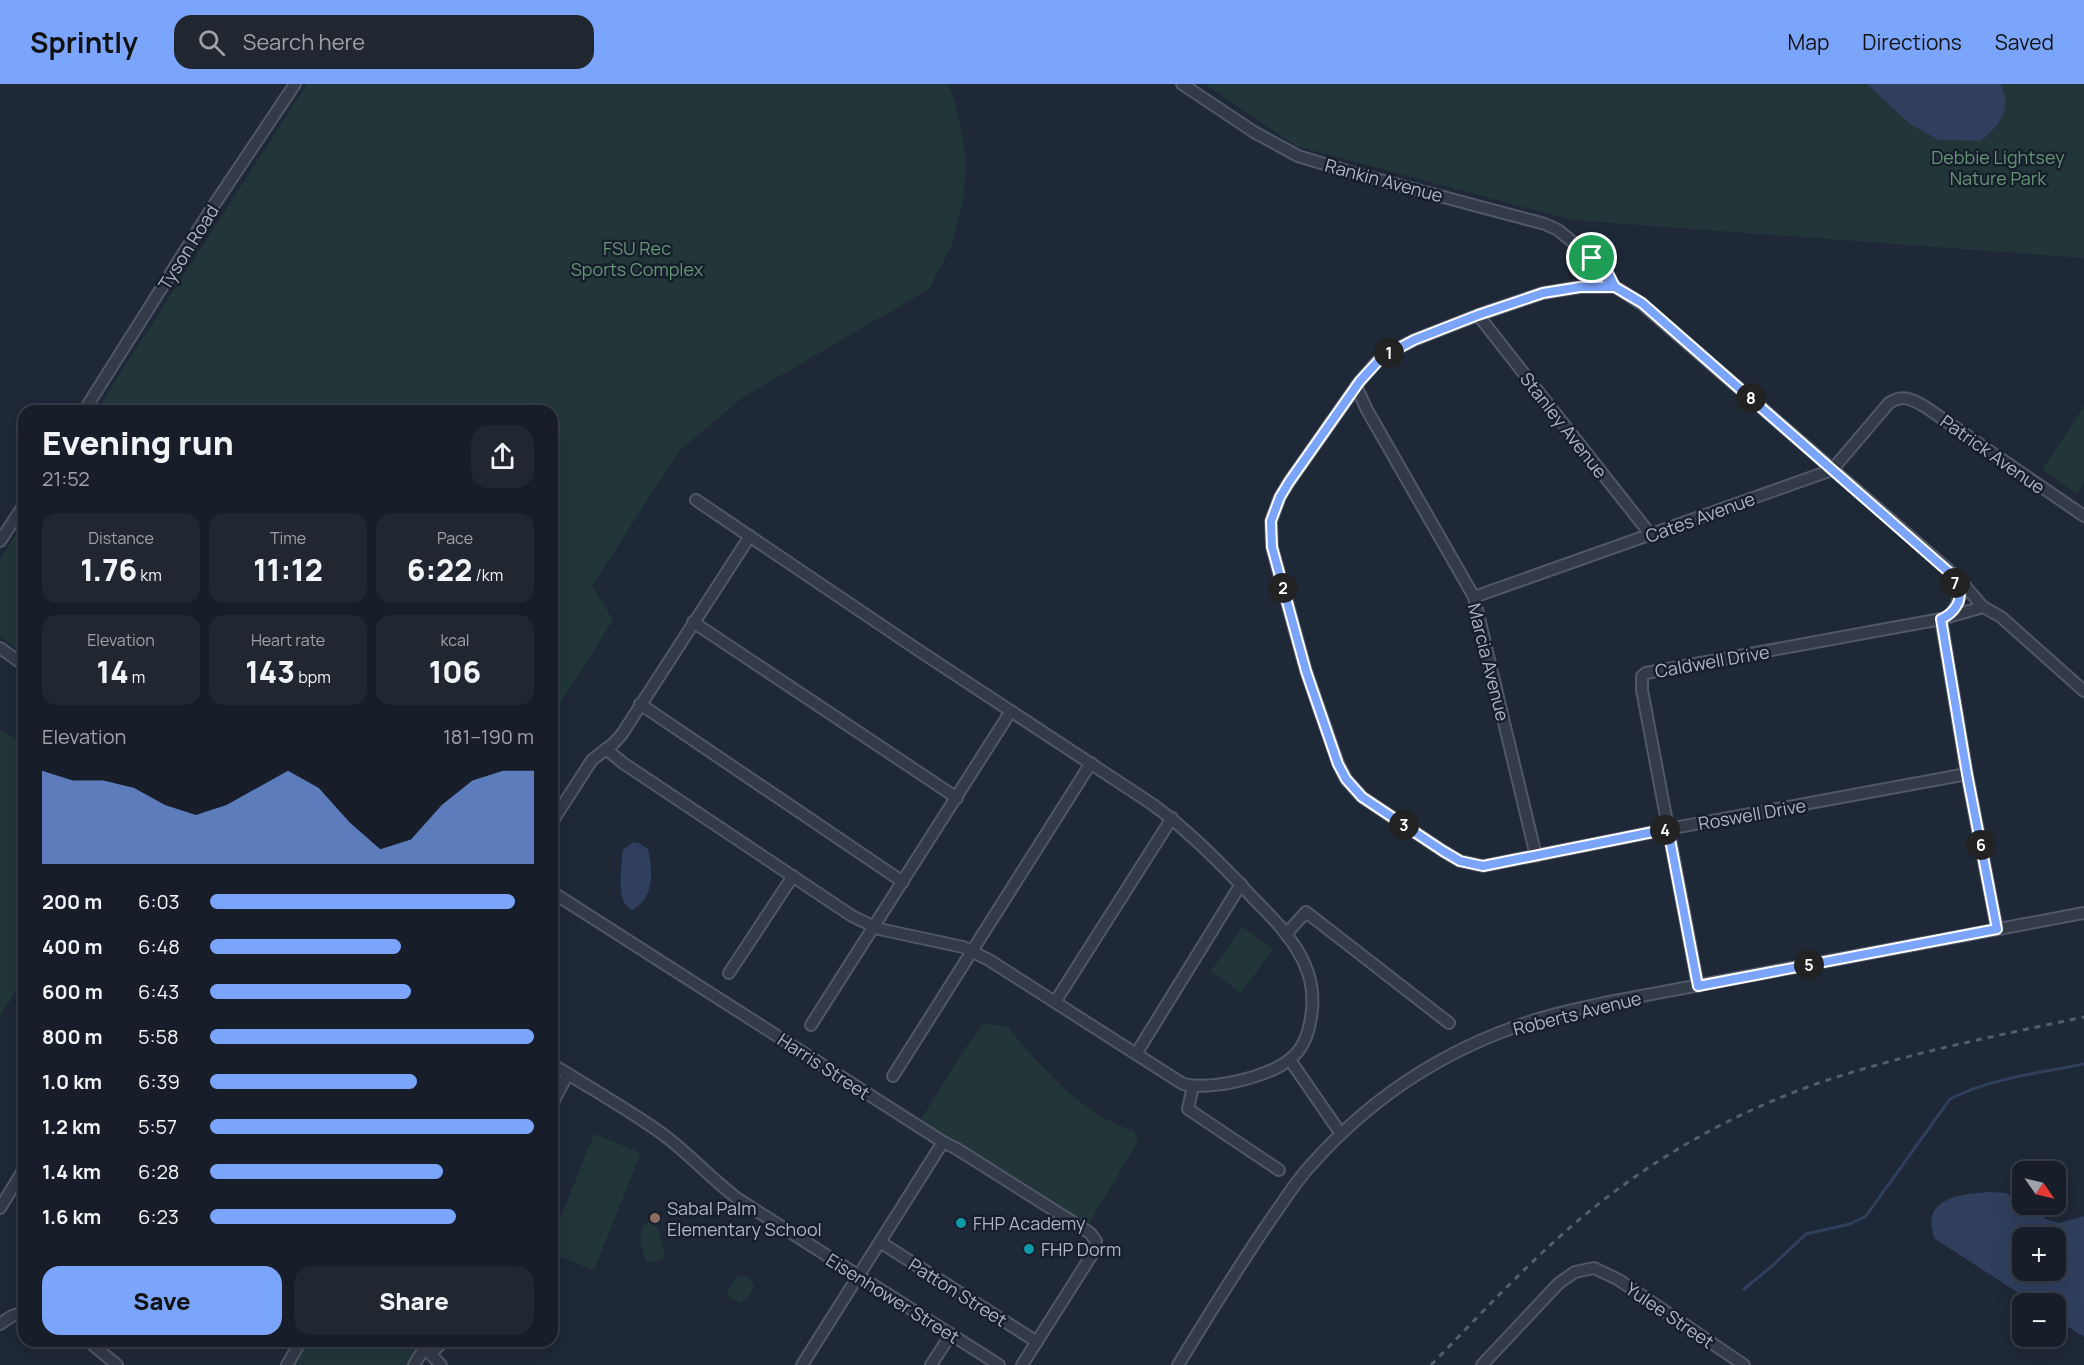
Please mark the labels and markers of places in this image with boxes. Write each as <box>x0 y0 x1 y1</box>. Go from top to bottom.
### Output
pin <box>1566 232 1617 283</box>
pin: 1 <box>1374 338 1404 368</box>
pin: 8 <box>1736 383 1766 413</box>
pin: 7 <box>1940 568 1970 598</box>
pin: 2 <box>1268 573 1298 603</box>
pin: 3 <box>1389 810 1419 840</box>
pin: 4 <box>1650 815 1680 845</box>
pin: 6 <box>1966 830 1996 860</box>
pin: 5 <box>1794 950 1824 980</box>
place label: Sabal Palm Elementary School <box>667 1196 822 1241</box>
marker: Sabal Palm Elementary School <box>648 1211 662 1225</box>
place label: FHP Academy <box>973 1211 1086 1235</box>
marker: FHP Academy <box>954 1216 968 1230</box>
place label: FHP Dorm <box>1041 1237 1121 1261</box>
marker: FHP Dorm <box>1022 1242 1036 1256</box>

